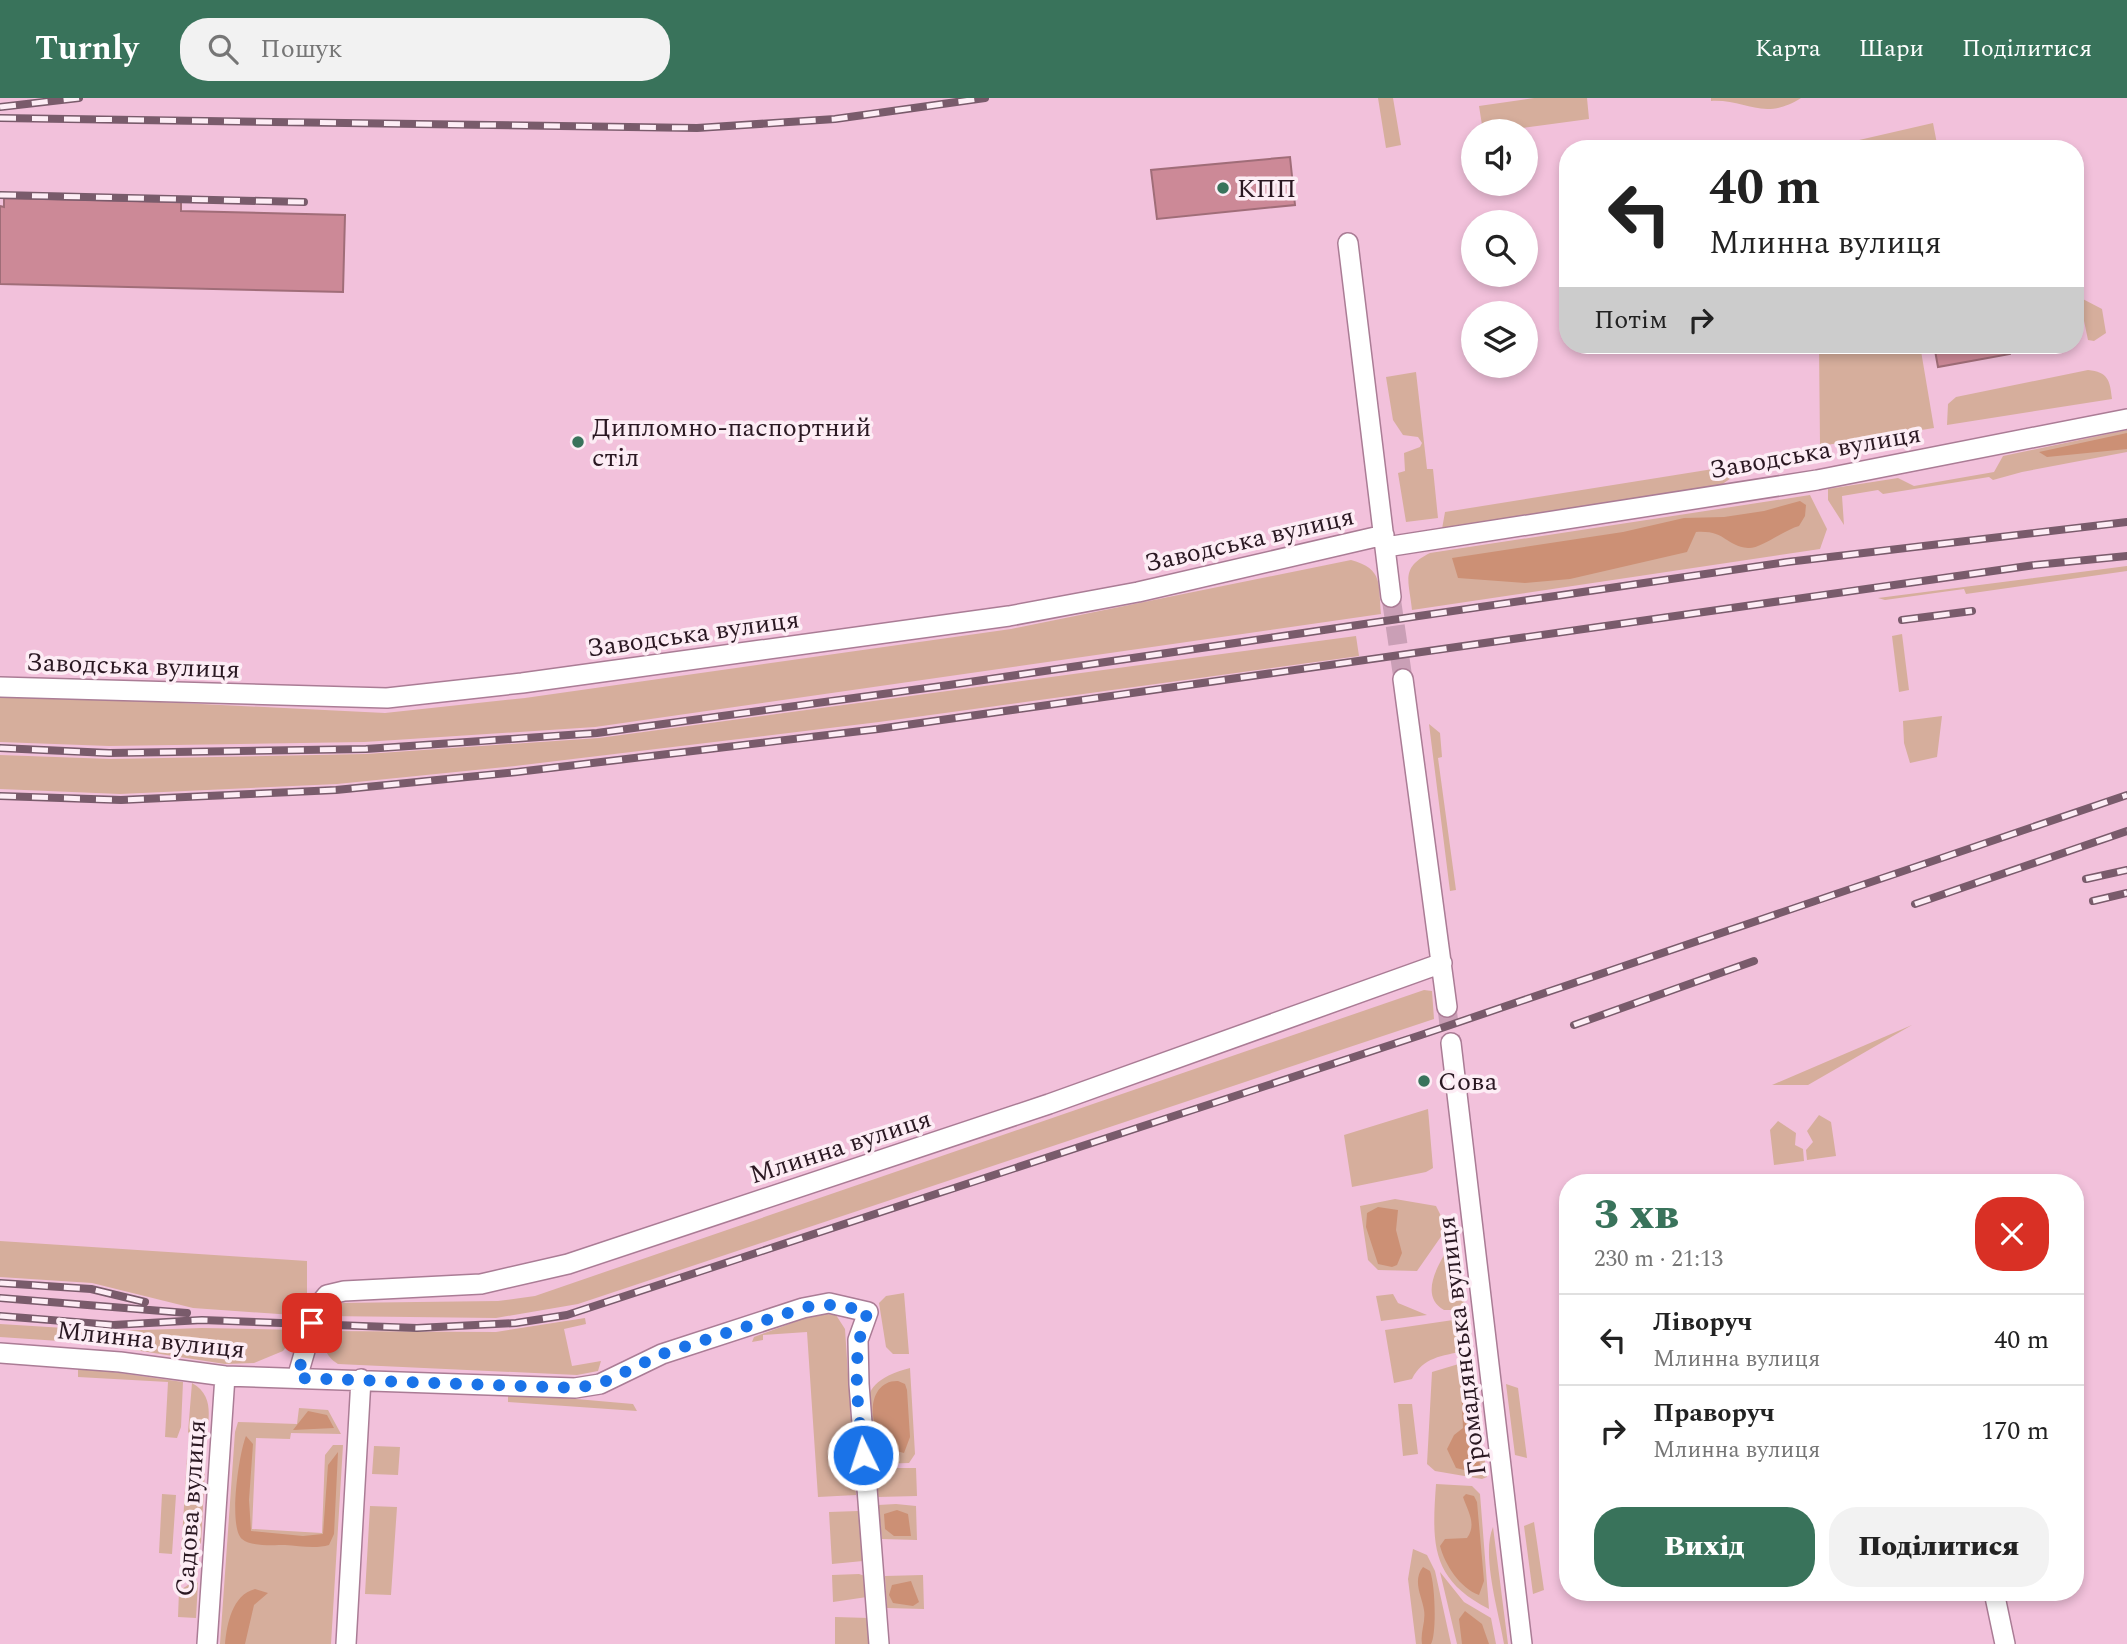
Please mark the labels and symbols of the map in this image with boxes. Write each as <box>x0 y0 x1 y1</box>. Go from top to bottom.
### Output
place label: КПП <box>1237 169 1296 209</box>
marker: КПП <box>1215 180 1231 196</box>
place label: Дипломно-паспортний стіл <box>592 408 871 478</box>
street label: Заводська вулиця <box>1706 414 1924 490</box>
marker: Дипломно-паспортний стіл <box>570 434 586 450</box>
street label: Заводська вулиця <box>1141 496 1358 584</box>
street label: Заводська вулиця <box>584 599 802 669</box>
street label: Заводська вулиця <box>25 642 241 690</box>
place label: Сова <box>1438 1062 1498 1102</box>
marker: Сова <box>1416 1073 1432 1089</box>
street label: Млинна вулиця <box>744 1099 936 1195</box>
street label: Громадянська вулиця <box>1426 1214 1498 1478</box>
pin <box>282 1293 342 1353</box>
street label: Млинна вулиця <box>55 1310 247 1370</box>
street label: Садова вулиця <box>165 1418 217 1598</box>
position arrow <box>826 1418 900 1492</box>

